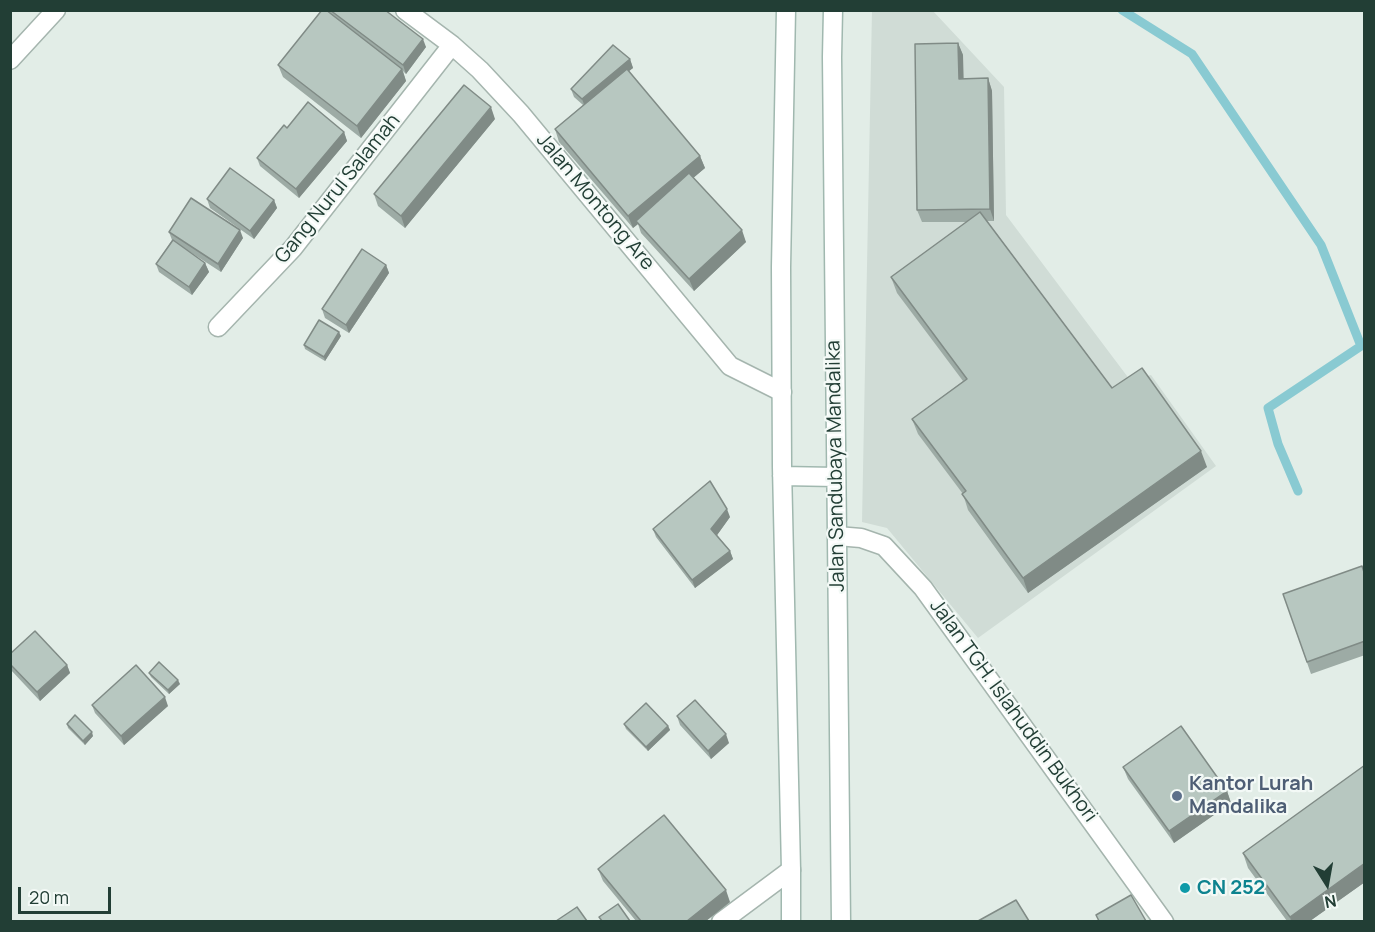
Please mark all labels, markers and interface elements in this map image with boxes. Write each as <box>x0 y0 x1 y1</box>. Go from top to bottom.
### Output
street label: Gang Nurul Salamah <box>270 109 406 269</box>
street label: Jalan Montong Are <box>531 129 659 275</box>
street label: Jalan Sandubaya Mandalika <box>822 340 850 592</box>
street label: Jalan TGH. Islahuddin Bukhori <box>924 595 1102 827</box>
place label: Kantor Lurah Mandalika <box>1189 772 1313 819</box>
marker: Kantor Lurah Mandalika <box>1170 789 1184 803</box>
north arrow <box>1297 854 1357 914</box>
scale bar <box>21 875 114 913</box>
place label: CN 252 <box>1197 876 1265 900</box>
marker: CN 252 <box>1178 881 1192 895</box>
text: 20 m <box>29 885 69 909</box>
text: N <box>1323 890 1338 914</box>

